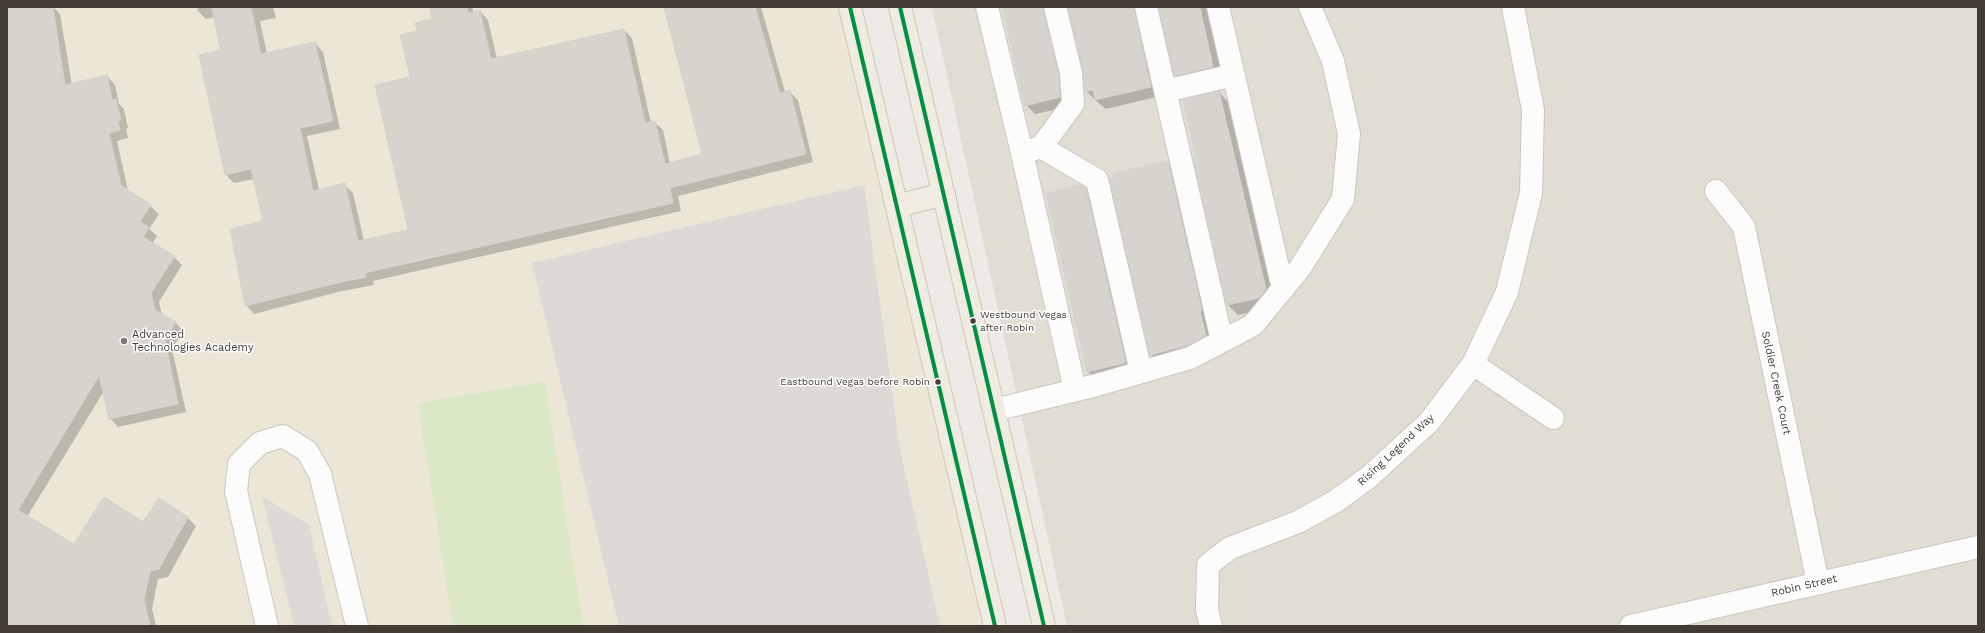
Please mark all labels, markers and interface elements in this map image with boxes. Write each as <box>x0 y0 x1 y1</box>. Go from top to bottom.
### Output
place label: Westbound Vegas after Robin <box>980 309 1067 332</box>
marker: Westbound Vegas after Robin <box>968 316 978 326</box>
place label: Advanced Technologies Academy <box>132 328 254 354</box>
street label: Soldier Creek Court <box>1759 330 1793 436</box>
marker: Advanced Technologies Academy <box>119 336 129 346</box>
place label: Eastbound Vegas before Robin <box>780 376 930 388</box>
marker: Eastbound Vegas before Robin <box>933 377 943 387</box>
street label: Rising Legend Way <box>1355 411 1437 489</box>
street label: Robin Street <box>1770 572 1838 600</box>

